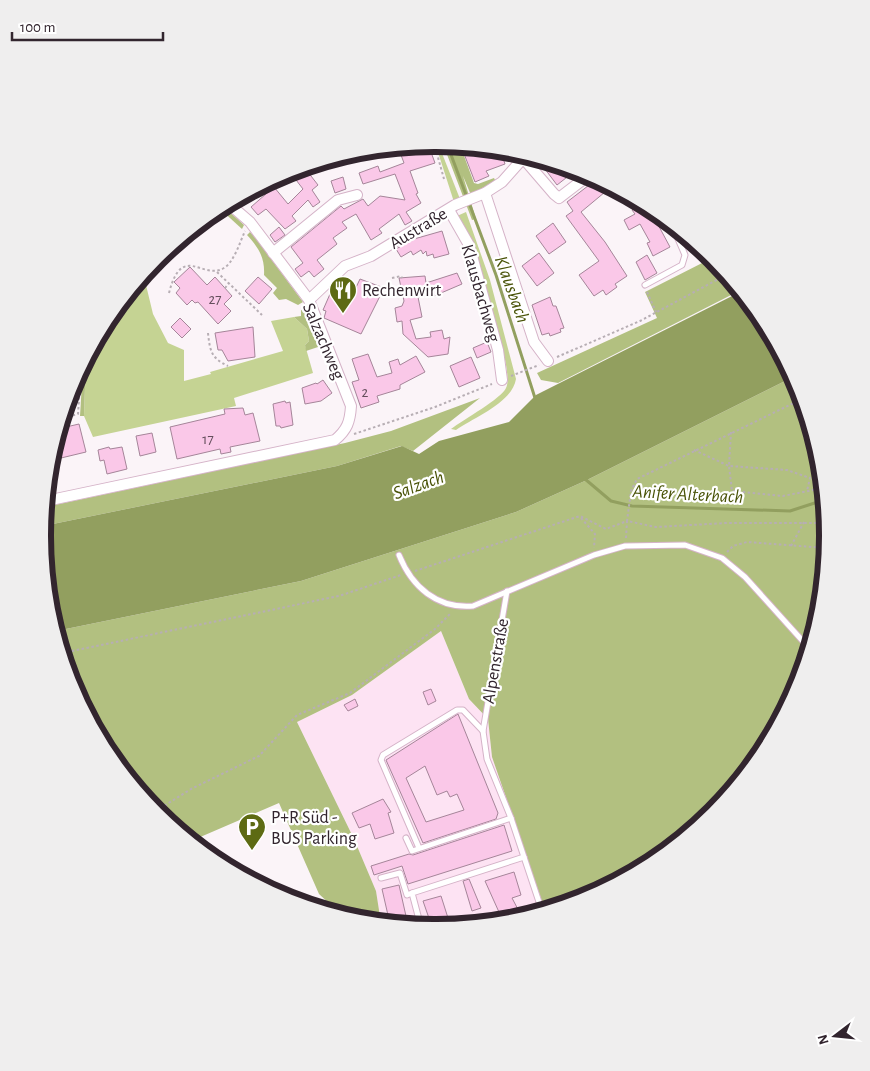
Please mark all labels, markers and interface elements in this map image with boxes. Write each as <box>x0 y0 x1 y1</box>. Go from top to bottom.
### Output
scale bar <box>12 10 164 42</box>
text: 100 m <box>20 20 55 35</box>
street label: Austraße <box>387 205 451 253</box>
street label: Klausbachweg <box>458 242 503 344</box>
water label: Klausbach <box>491 253 532 326</box>
restaurant icon: Rechenwirt <box>328 275 358 314</box>
place label: Rechenwirt <box>362 282 441 300</box>
house number: 27 <box>208 292 222 307</box>
street label: Salzachweg <box>299 300 347 383</box>
house number: 2 <box>362 385 369 400</box>
house number: 17 <box>202 432 214 447</box>
water label: Salzach <box>391 467 446 503</box>
water label: Anifer Alterbach <box>631 482 744 507</box>
street label: Alpenstraße <box>480 617 512 705</box>
place label: P+R Süd - BUS Parking <box>271 809 357 848</box>
parking icon: P+R Süd - BUS Parking <box>237 812 267 851</box>
north arrow <box>810 1011 860 1061</box>
text: N <box>815 1033 832 1046</box>

